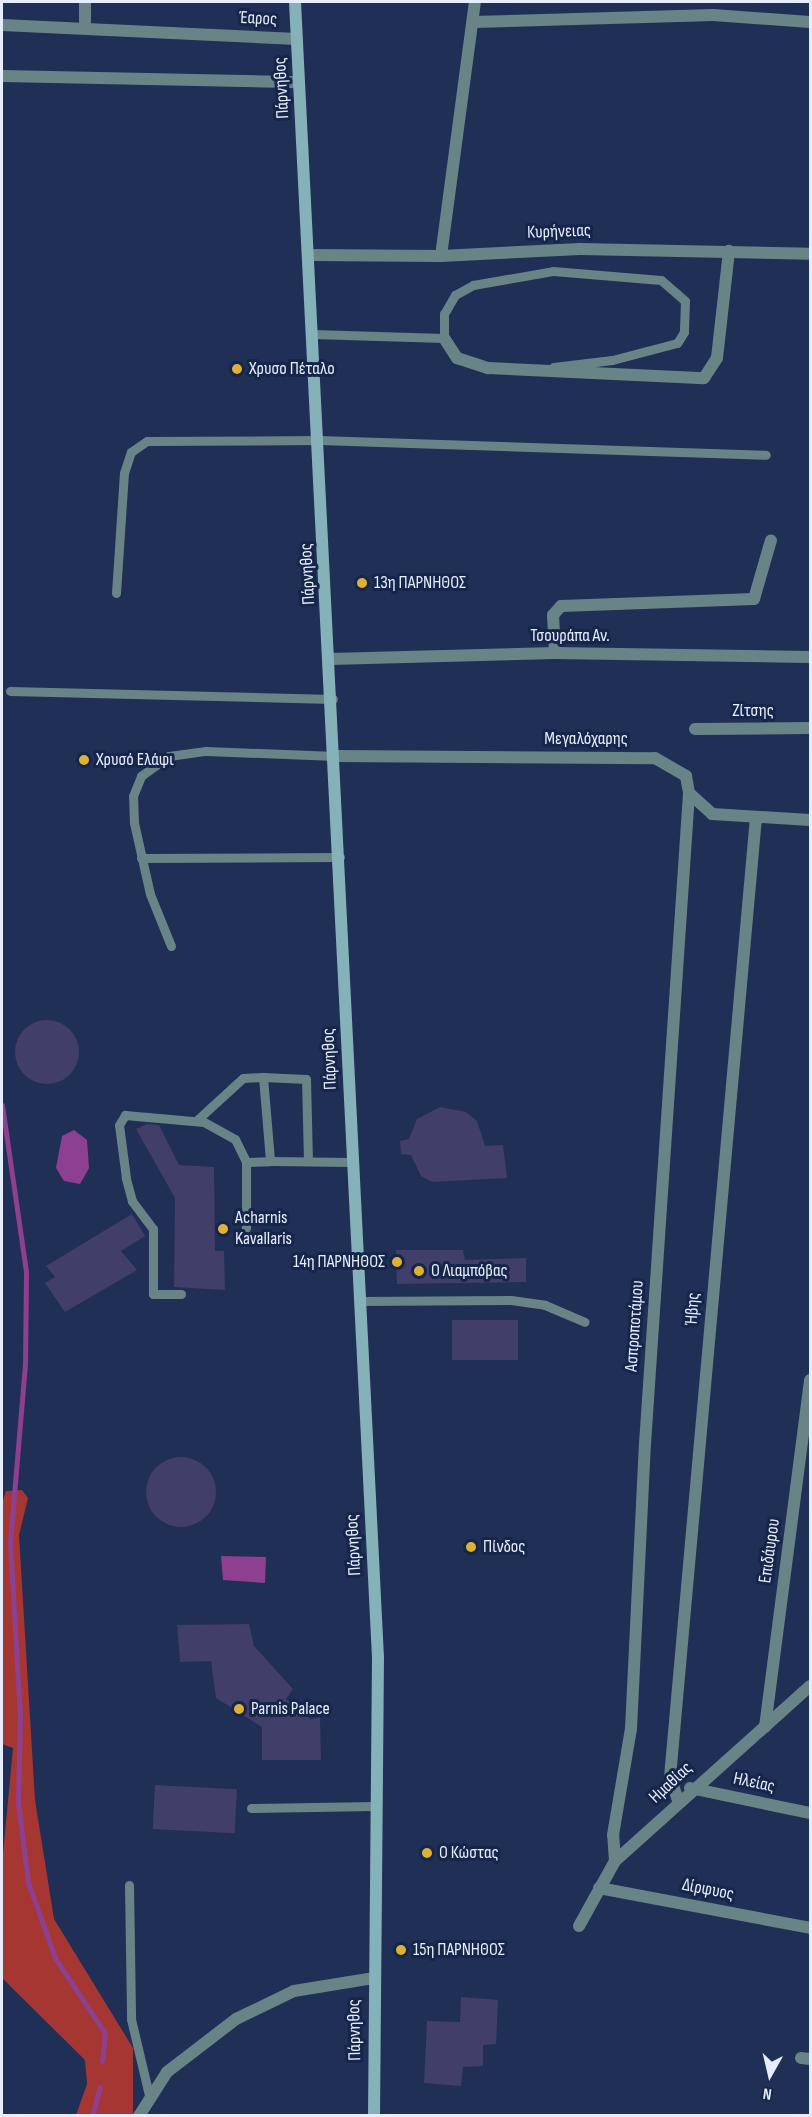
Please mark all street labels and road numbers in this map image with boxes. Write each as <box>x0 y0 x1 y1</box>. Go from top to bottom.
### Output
street label: Έαρος <box>238 7 278 31</box>
street label: Πάρνηθος <box>270 57 294 119</box>
street label: Κυρήνειας <box>527 220 591 244</box>
street label: Πάρνηθος <box>296 543 320 605</box>
street label: Τσουράπα Αν. <box>530 625 610 647</box>
street label: Ζίτσης <box>732 700 774 722</box>
street label: Μεγαλόχαρης <box>544 728 628 750</box>
street label: Πάρνηθος <box>318 1028 342 1090</box>
street label: Ασπροποτάμου <box>621 1280 649 1372</box>
street label: Ήβης <box>681 1292 705 1326</box>
street label: Πάρνηθος <box>342 1514 366 1576</box>
street label: Επιδάυρου <box>755 1517 785 1585</box>
street label: Ημαθίας <box>645 1758 697 1808</box>
street label: Ηλείας <box>731 1768 777 1798</box>
street label: Δίρφυος <box>680 1874 736 1906</box>
street label: Πάρνηθος <box>344 1999 366 2061</box>

